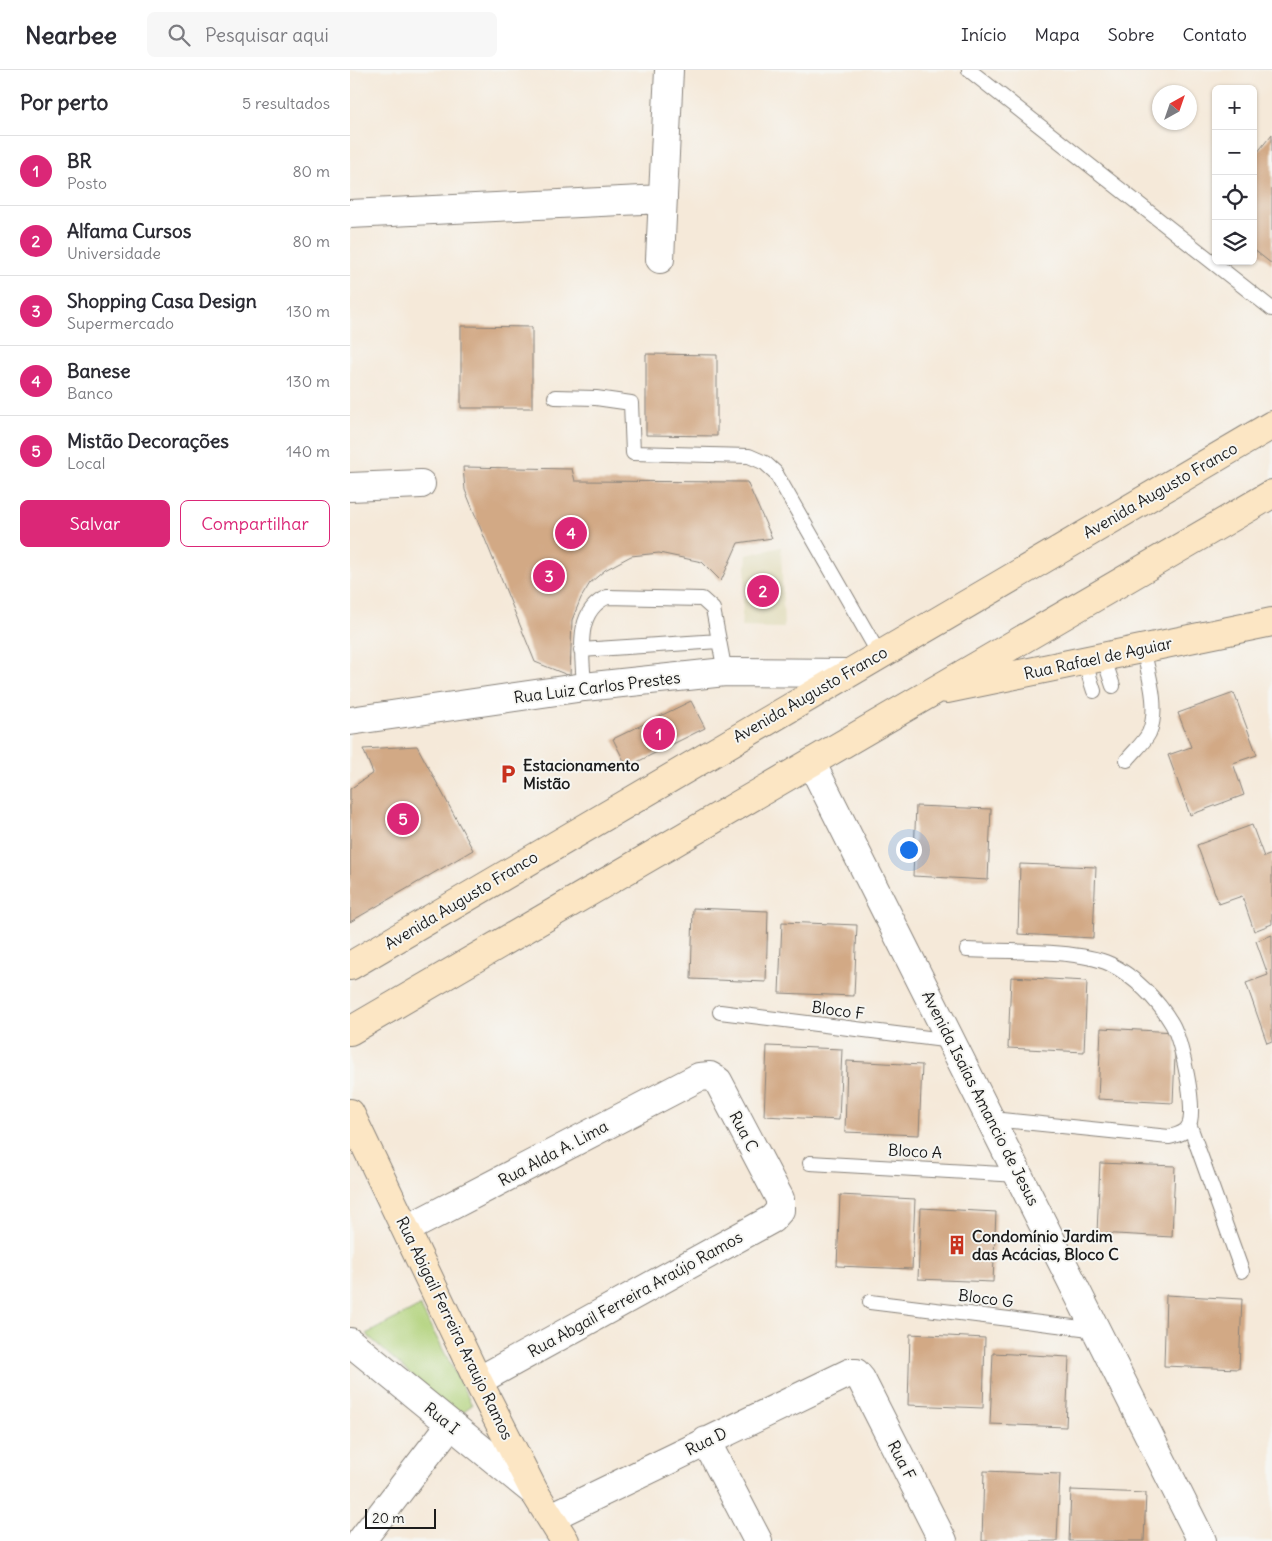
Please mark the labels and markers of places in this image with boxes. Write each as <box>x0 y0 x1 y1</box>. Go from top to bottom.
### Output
pin: 4 <box>555 514 587 552</box>
pin: 3 <box>533 557 565 595</box>
pin: 2 <box>747 572 779 610</box>
pin: 1 <box>643 715 675 753</box>
place label: Estacionamento Mistão <box>523 755 639 793</box>
parking icon: Estacionamento Mistão <box>497 763 519 785</box>
pin: 5 <box>387 800 419 838</box>
place label: Condomínio Jardim das Acácias, Bloco C <box>972 1226 1119 1264</box>
building icon: Condomínio Jardim das Acácias, Bloco C <box>946 1234 968 1256</box>

